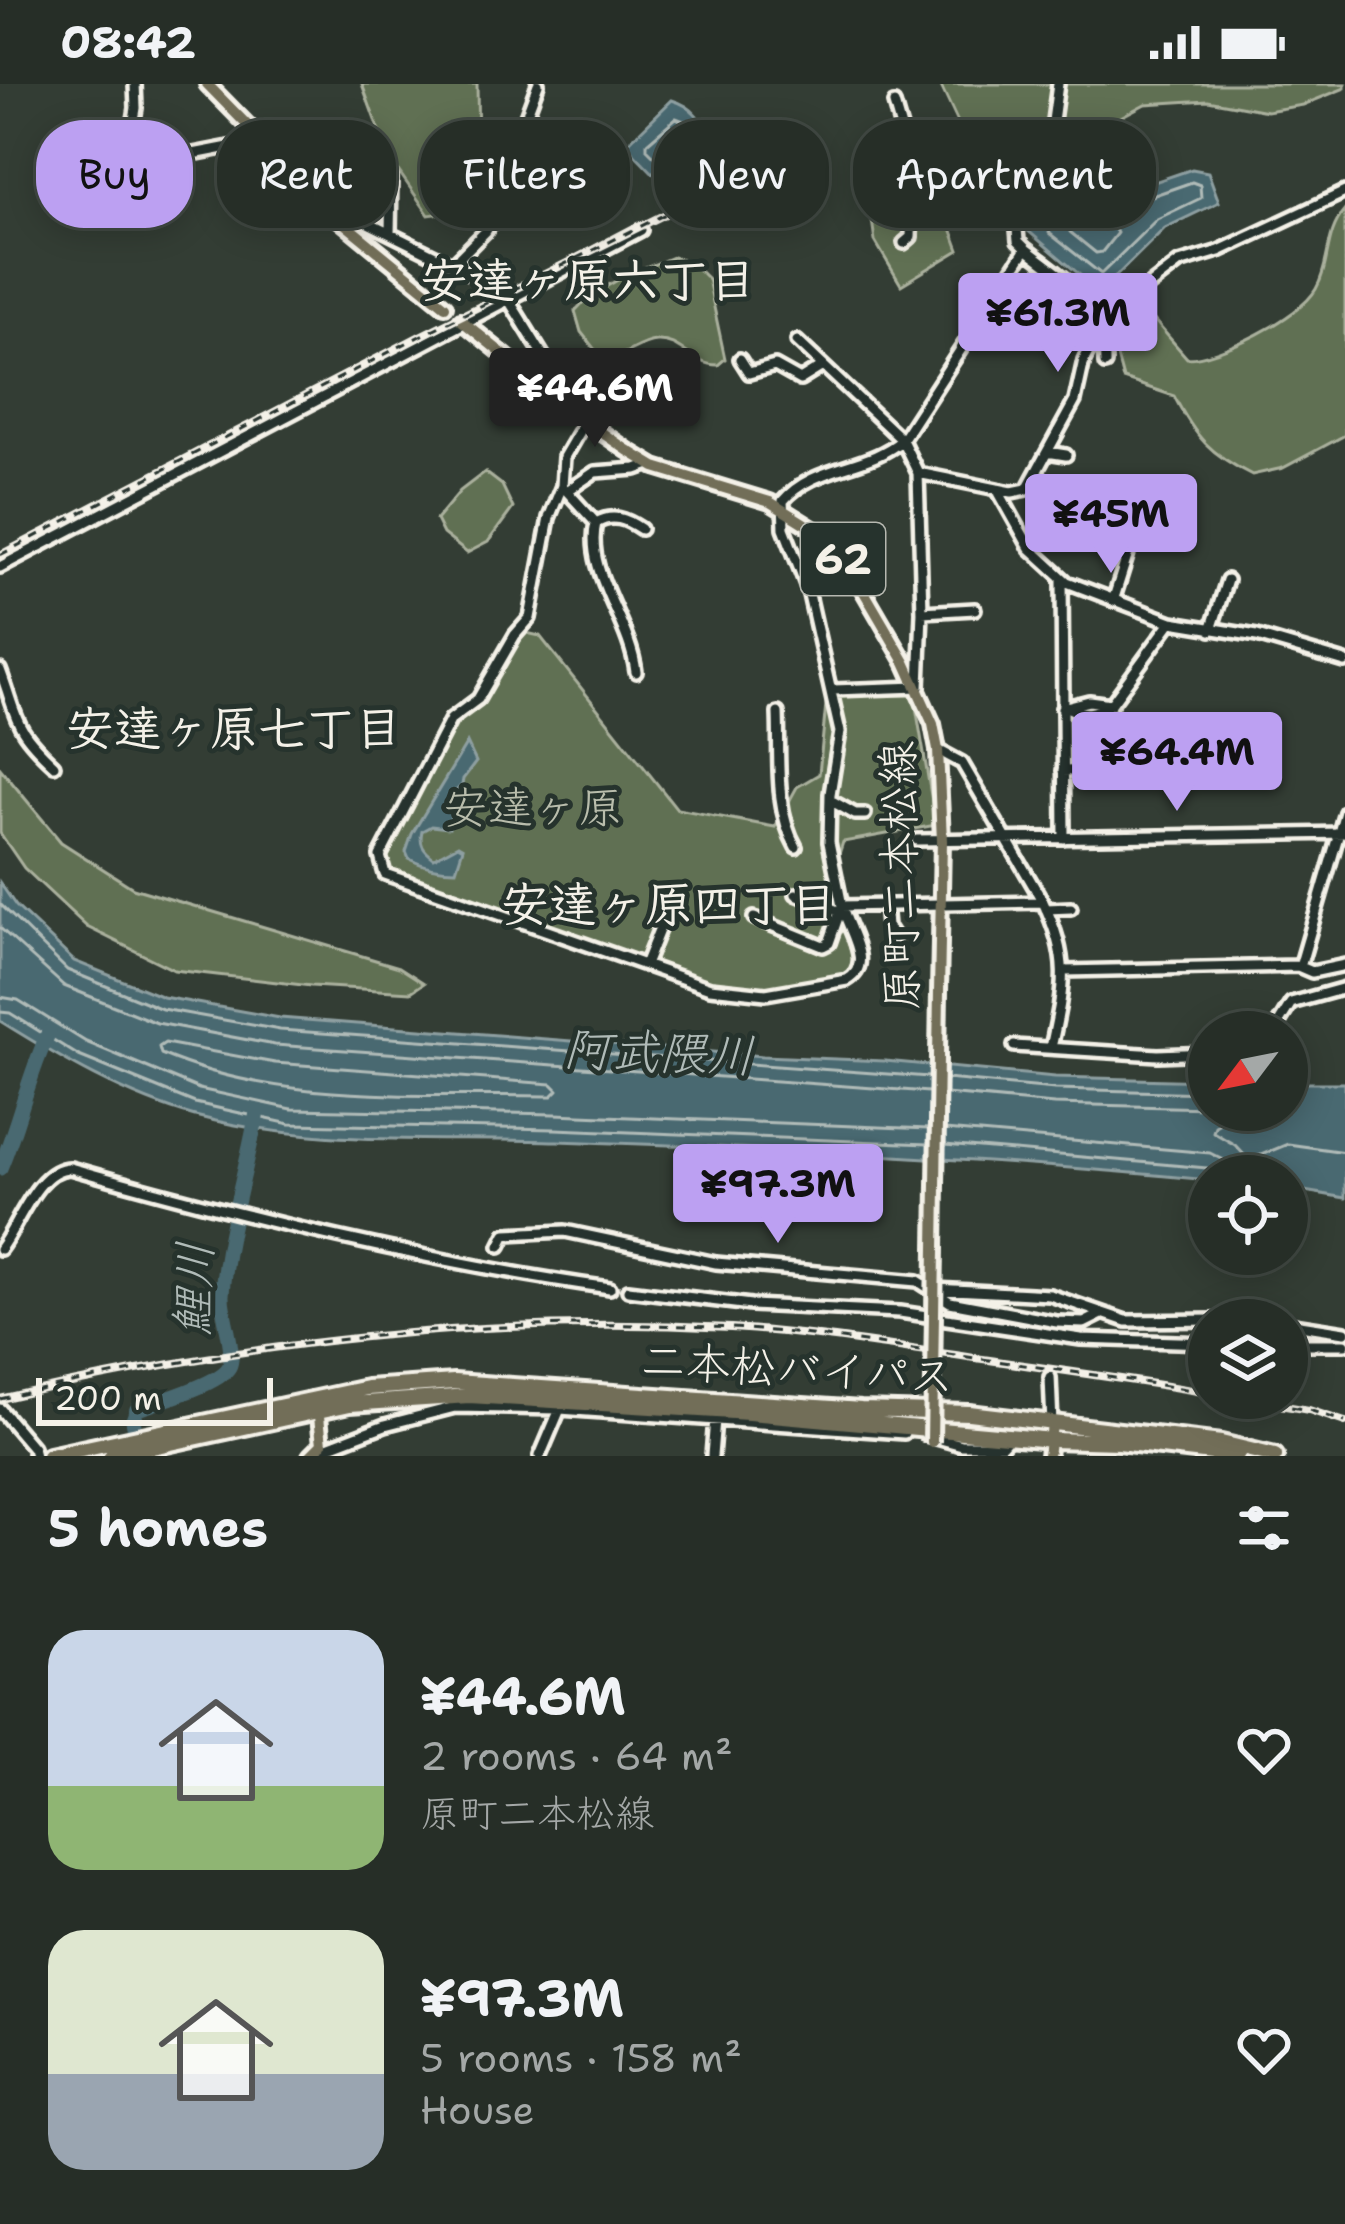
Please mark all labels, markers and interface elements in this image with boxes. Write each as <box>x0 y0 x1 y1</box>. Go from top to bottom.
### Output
text: 08:42 <box>60 12 196 72</box>
chip: Buy <box>36 120 193 228</box>
chip: Rent <box>217 120 396 228</box>
chip: Filters <box>420 120 630 228</box>
chip: New <box>654 120 829 228</box>
chip: Apartment <box>853 120 1156 228</box>
district label: 安達ヶ原六丁目 <box>420 248 756 312</box>
pin: ¥61.3M <box>960 273 1156 375</box>
text: ¥61.3M <box>985 286 1131 338</box>
pin: ¥44.6M <box>497 348 693 450</box>
text: ¥44.6M <box>516 361 674 413</box>
pin: ¥45M <box>1040 474 1182 576</box>
text: ¥45M <box>1052 487 1170 539</box>
road number: 62 <box>801 523 885 595</box>
district label: 安達ヶ原七丁目 <box>66 696 402 760</box>
pin: ¥64.4M <box>1079 712 1275 814</box>
text: ¥64.4M <box>1099 725 1255 777</box>
street label: 原町二本松線 <box>867 740 931 1012</box>
park label: 安達ヶ原 <box>443 777 623 837</box>
district label: 安達ヶ原四丁目 <box>501 872 837 936</box>
north arrow <box>1188 1011 1308 1131</box>
map controls <box>1188 1011 1308 1419</box>
water label: 阿武隈川 <box>562 1017 756 1087</box>
pin: ¥97.3M <box>680 1144 876 1246</box>
button: locate <box>1188 1155 1308 1275</box>
text: ¥97.3M <box>700 1157 856 1209</box>
water label: 鯉川 <box>159 1240 227 1338</box>
button: layers <box>1188 1299 1308 1419</box>
street label: 二本松バイパス <box>640 1330 956 1406</box>
scale bar <box>36 1372 273 1425</box>
text: 200 m <box>54 1376 162 1421</box>
text: 5 homes <box>48 1494 268 1562</box>
icon: filters <box>1231 1495 1297 1561</box>
text: ¥44.6M <box>420 1662 626 1730</box>
icon: home <box>144 1678 288 1822</box>
icon: heart <box>1231 1717 1297 1783</box>
text: 2 rooms · 64 m² <box>420 1730 733 1782</box>
text: 原町二本松線 <box>420 1787 654 1839</box>
text: ¥97.3M <box>420 1964 624 2032</box>
icon: home <box>144 1978 288 2122</box>
icon: heart <box>1231 2017 1297 2083</box>
text: 5 rooms · 158 m² <box>420 2032 742 2084</box>
text: House <box>420 2084 535 2136</box>

